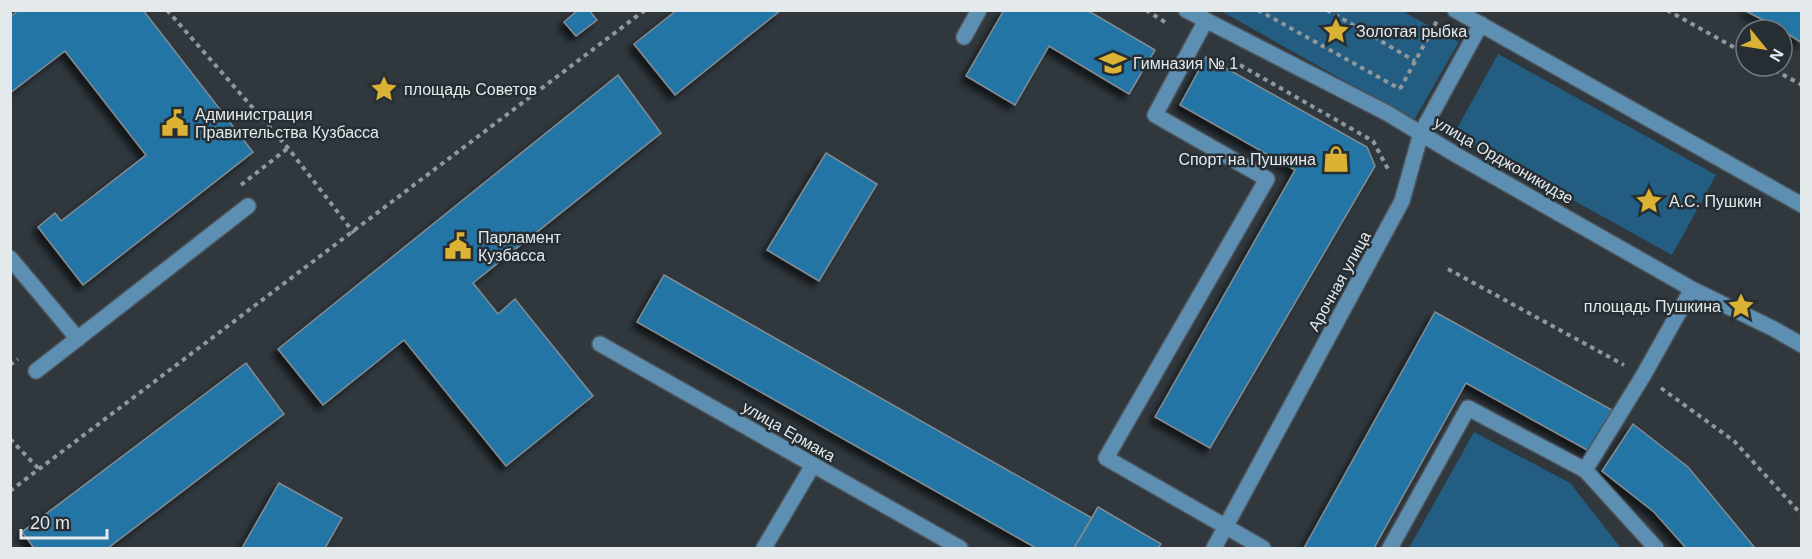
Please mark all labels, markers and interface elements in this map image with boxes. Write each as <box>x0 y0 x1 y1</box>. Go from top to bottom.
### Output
place icon: Золотая рыбка <box>1321 16 1351 46</box>
north arrow <box>1734 18 1794 78</box>
place label: Золотая рыбка <box>1356 23 1467 40</box>
text: N <box>1766 46 1787 65</box>
school or university icon: Гимназия № 1 <box>1098 48 1128 78</box>
place label: Гимназия № 1 <box>1133 55 1238 72</box>
place icon: площадь Советов <box>369 74 399 104</box>
place label: площадь Советов <box>404 81 537 98</box>
place label: Администрация Правительства Кузбасса <box>195 106 379 141</box>
public building icon: Администрация Правительства Кузбасса <box>160 108 190 138</box>
street label: улица Орджоникидзе <box>1431 114 1576 207</box>
shop icon: Спорт на Пушкина <box>1321 144 1351 174</box>
place label: Спорт на Пушкина <box>1178 151 1316 168</box>
place icon: А.С. Пушкин <box>1634 186 1664 216</box>
place label: А.С. Пушкин <box>1669 193 1762 210</box>
street label: Арочная улица <box>1305 228 1374 334</box>
place label: Парламент Кузбасса <box>478 229 562 264</box>
public building icon: Парламент Кузбасса <box>443 231 473 261</box>
place icon: площадь Пушкина <box>1726 291 1756 321</box>
place label: площадь Пушкина <box>1584 298 1721 315</box>
street label: улица Ермака <box>739 398 838 465</box>
scale bar <box>21 502 106 540</box>
text: 20 m <box>30 513 70 533</box>

